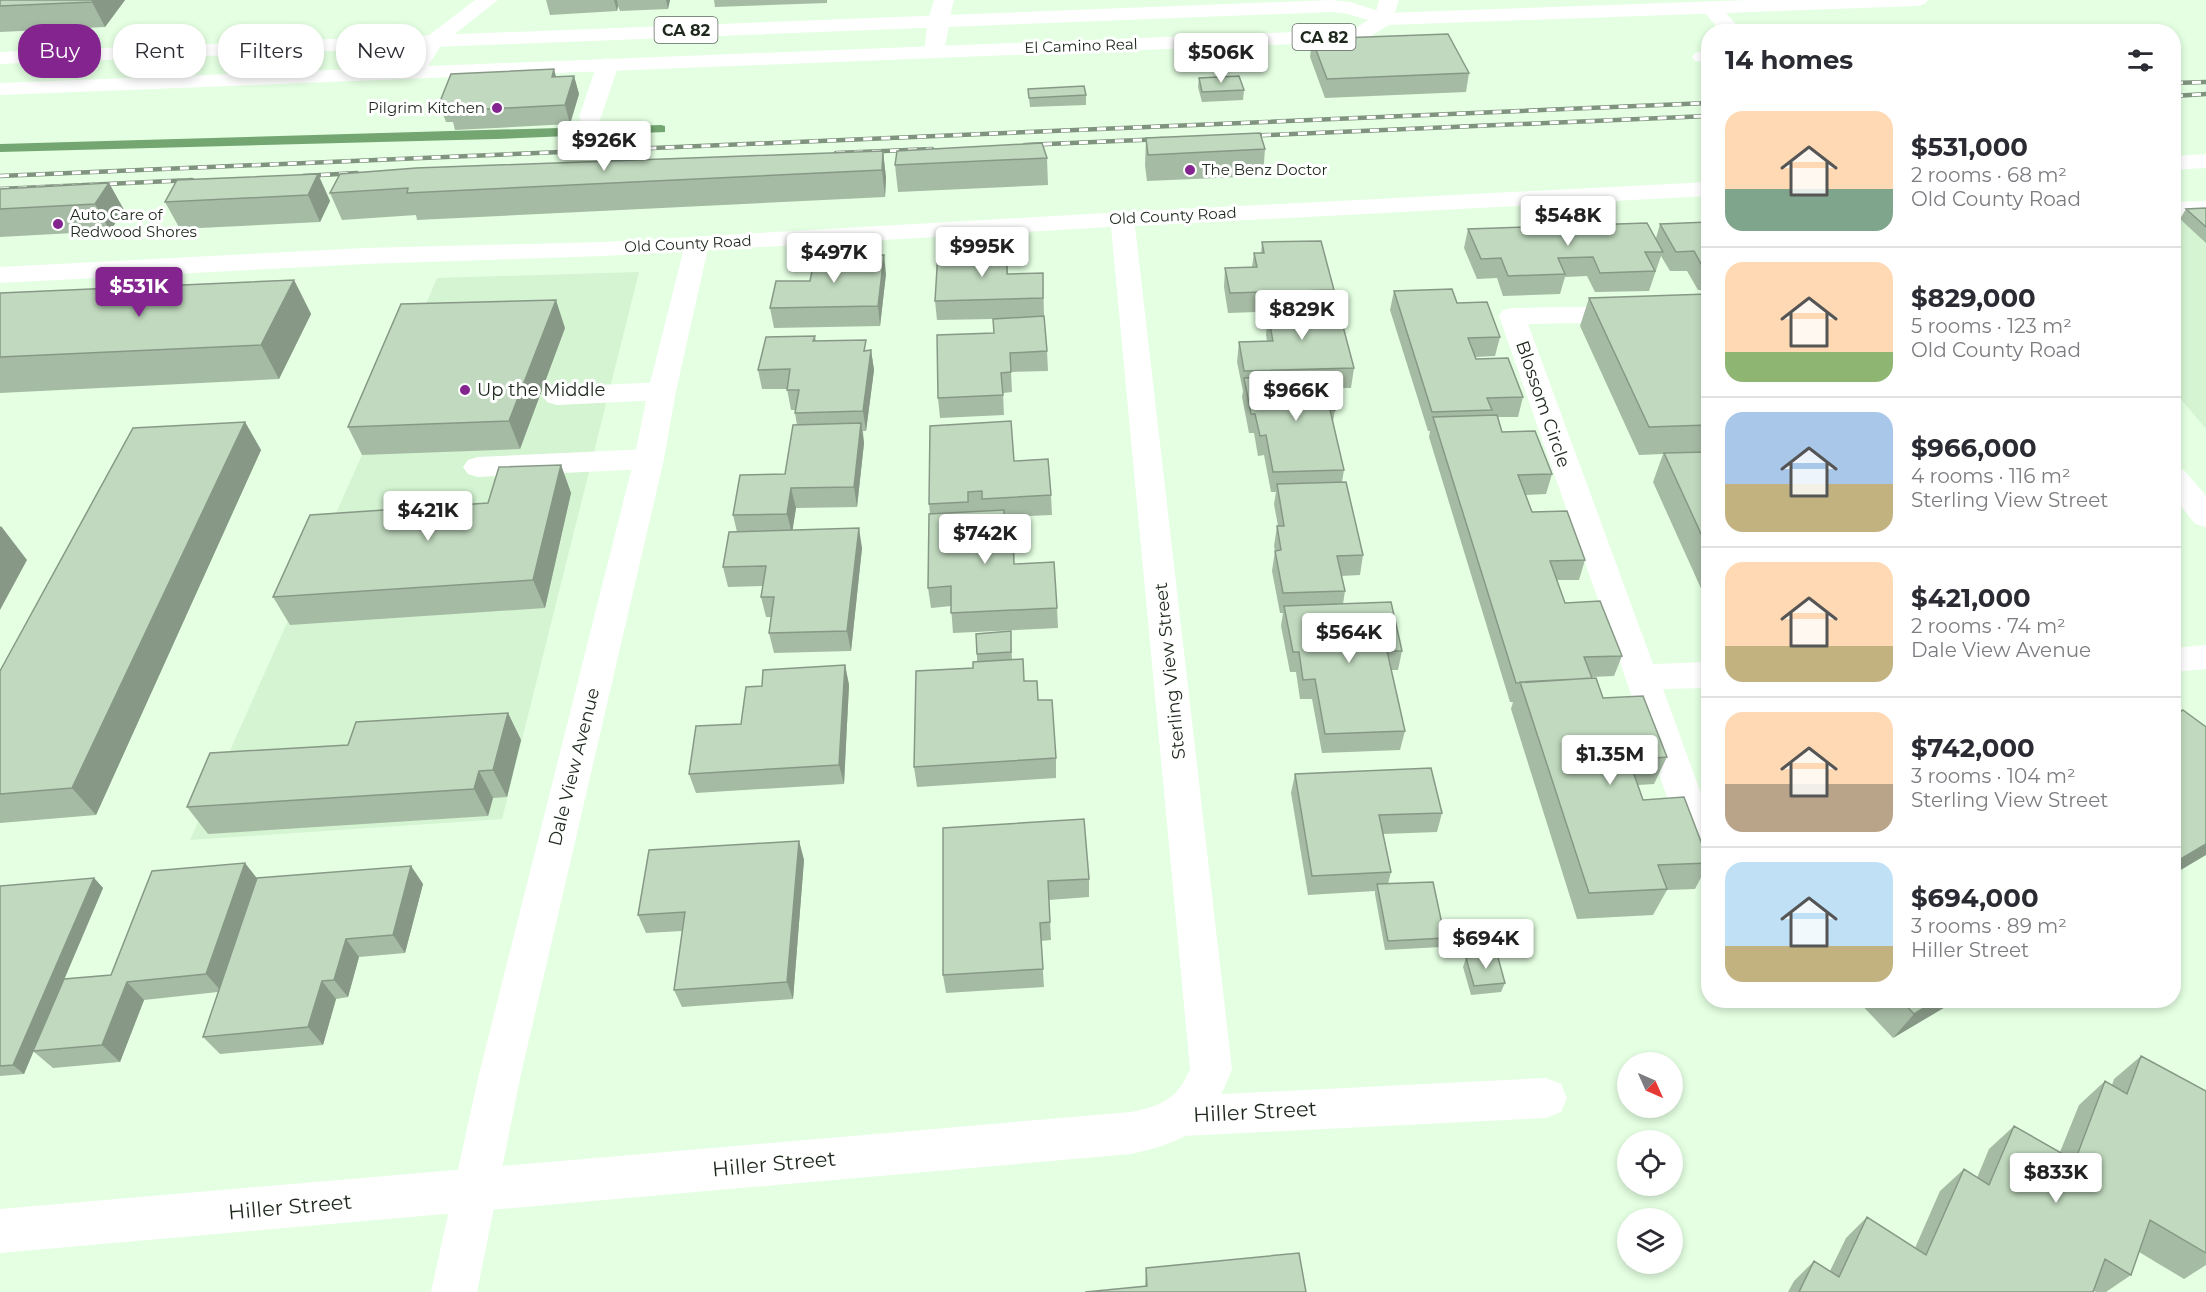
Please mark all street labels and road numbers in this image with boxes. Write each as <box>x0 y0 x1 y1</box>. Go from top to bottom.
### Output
road number: CA 82 <box>654 17 718 43</box>
road number: CA 82 <box>1292 24 1356 50</box>
street label: El Camino Real <box>1024 34 1138 57</box>
street label: Old County Road <box>1109 203 1237 228</box>
street label: Old County Road <box>624 231 752 256</box>
street label: Blossom Circle <box>1511 338 1575 470</box>
street label: Sterling View Street <box>1150 582 1190 760</box>
street label: Dale View Avenue <box>544 686 604 848</box>
street label: Hiller Street <box>1192 1096 1318 1127</box>
street label: Hiller Street <box>711 1146 837 1181</box>
street label: Hiller Street <box>227 1189 353 1224</box>

